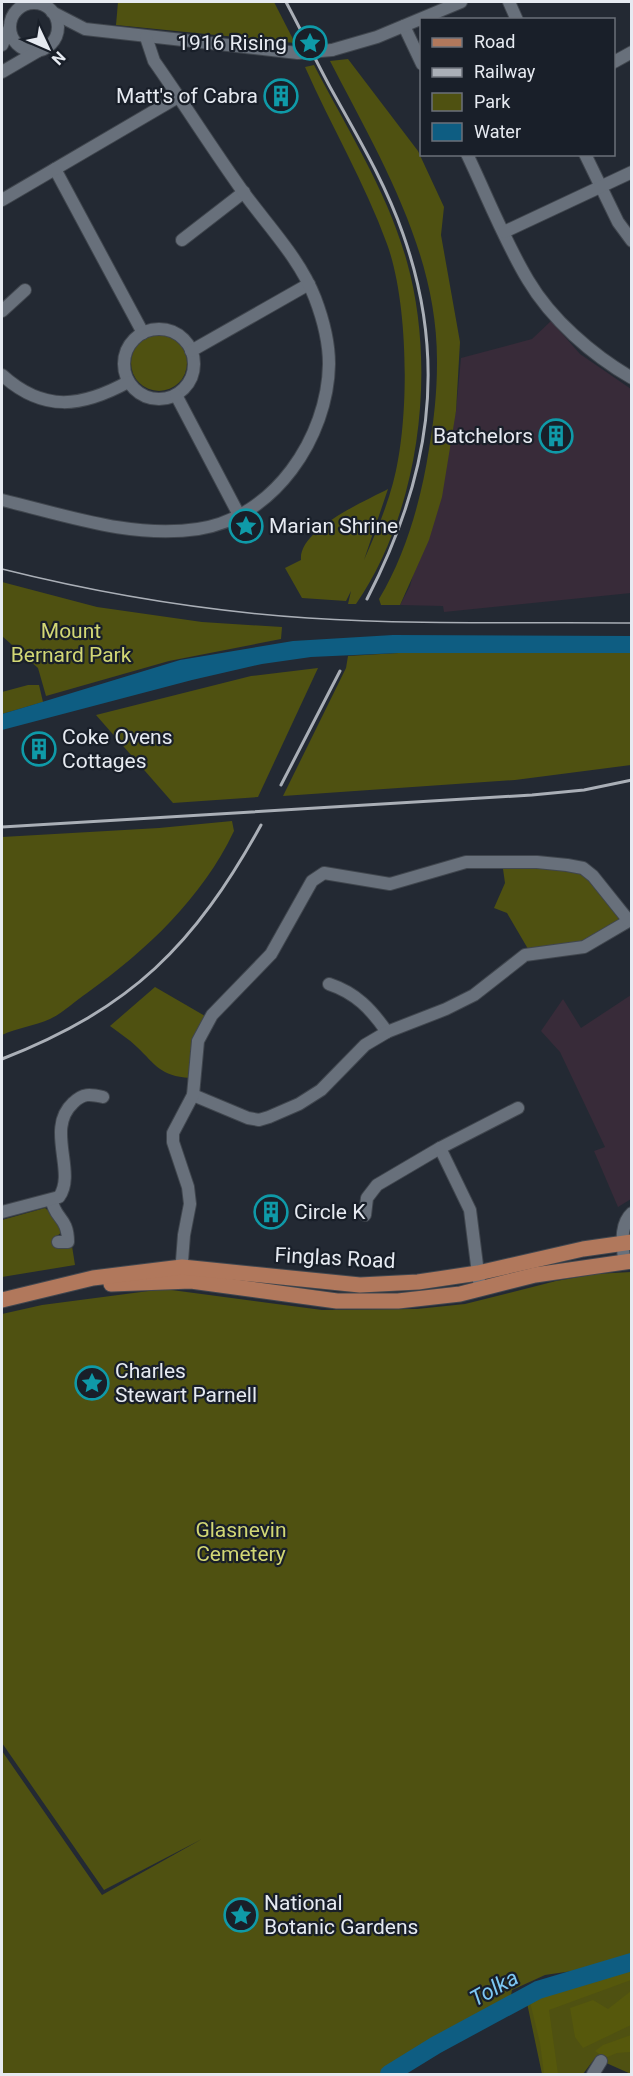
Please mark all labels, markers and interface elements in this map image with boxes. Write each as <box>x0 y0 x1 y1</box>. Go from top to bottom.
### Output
north arrow <box>18 18 78 78</box>
legend <box>420 18 615 156</box>
place icon: 1916 Rising <box>292 25 328 61</box>
place label: 1916 Rising <box>177 31 287 55</box>
text: Road <box>474 31 515 52</box>
text: N <box>48 47 69 69</box>
text: Railway <box>474 61 536 82</box>
building icon: Matt's of Cabra <box>263 78 299 114</box>
place label: Matt's of Cabra <box>116 84 258 108</box>
text: Park <box>474 91 511 112</box>
text: Water <box>474 121 521 142</box>
building icon: Batchelors <box>538 418 574 454</box>
place label: Batchelors <box>433 424 533 448</box>
place icon: Marian Shrine <box>228 508 264 544</box>
place label: Marian Shrine <box>269 514 398 538</box>
park label: Mount Bernard Park <box>11 619 132 667</box>
place label: Coke Ovens Cottages <box>62 725 173 773</box>
building icon: Coke Ovens Cottages <box>21 731 57 767</box>
building icon: Circle K <box>253 1194 289 1230</box>
place label: Circle K <box>294 1200 366 1224</box>
street label: Finglas Road <box>274 1243 396 1273</box>
place label: Charles Stewart Parnell <box>115 1359 257 1407</box>
place icon: Charles Stewart Parnell <box>74 1365 110 1401</box>
park label: Glasnevin Cemetery <box>195 1518 287 1566</box>
place label: National Botanic Gardens <box>264 1891 418 1939</box>
place icon: National Botanic Gardens <box>223 1897 259 1933</box>
water label: Tolka <box>465 1965 523 2011</box>

